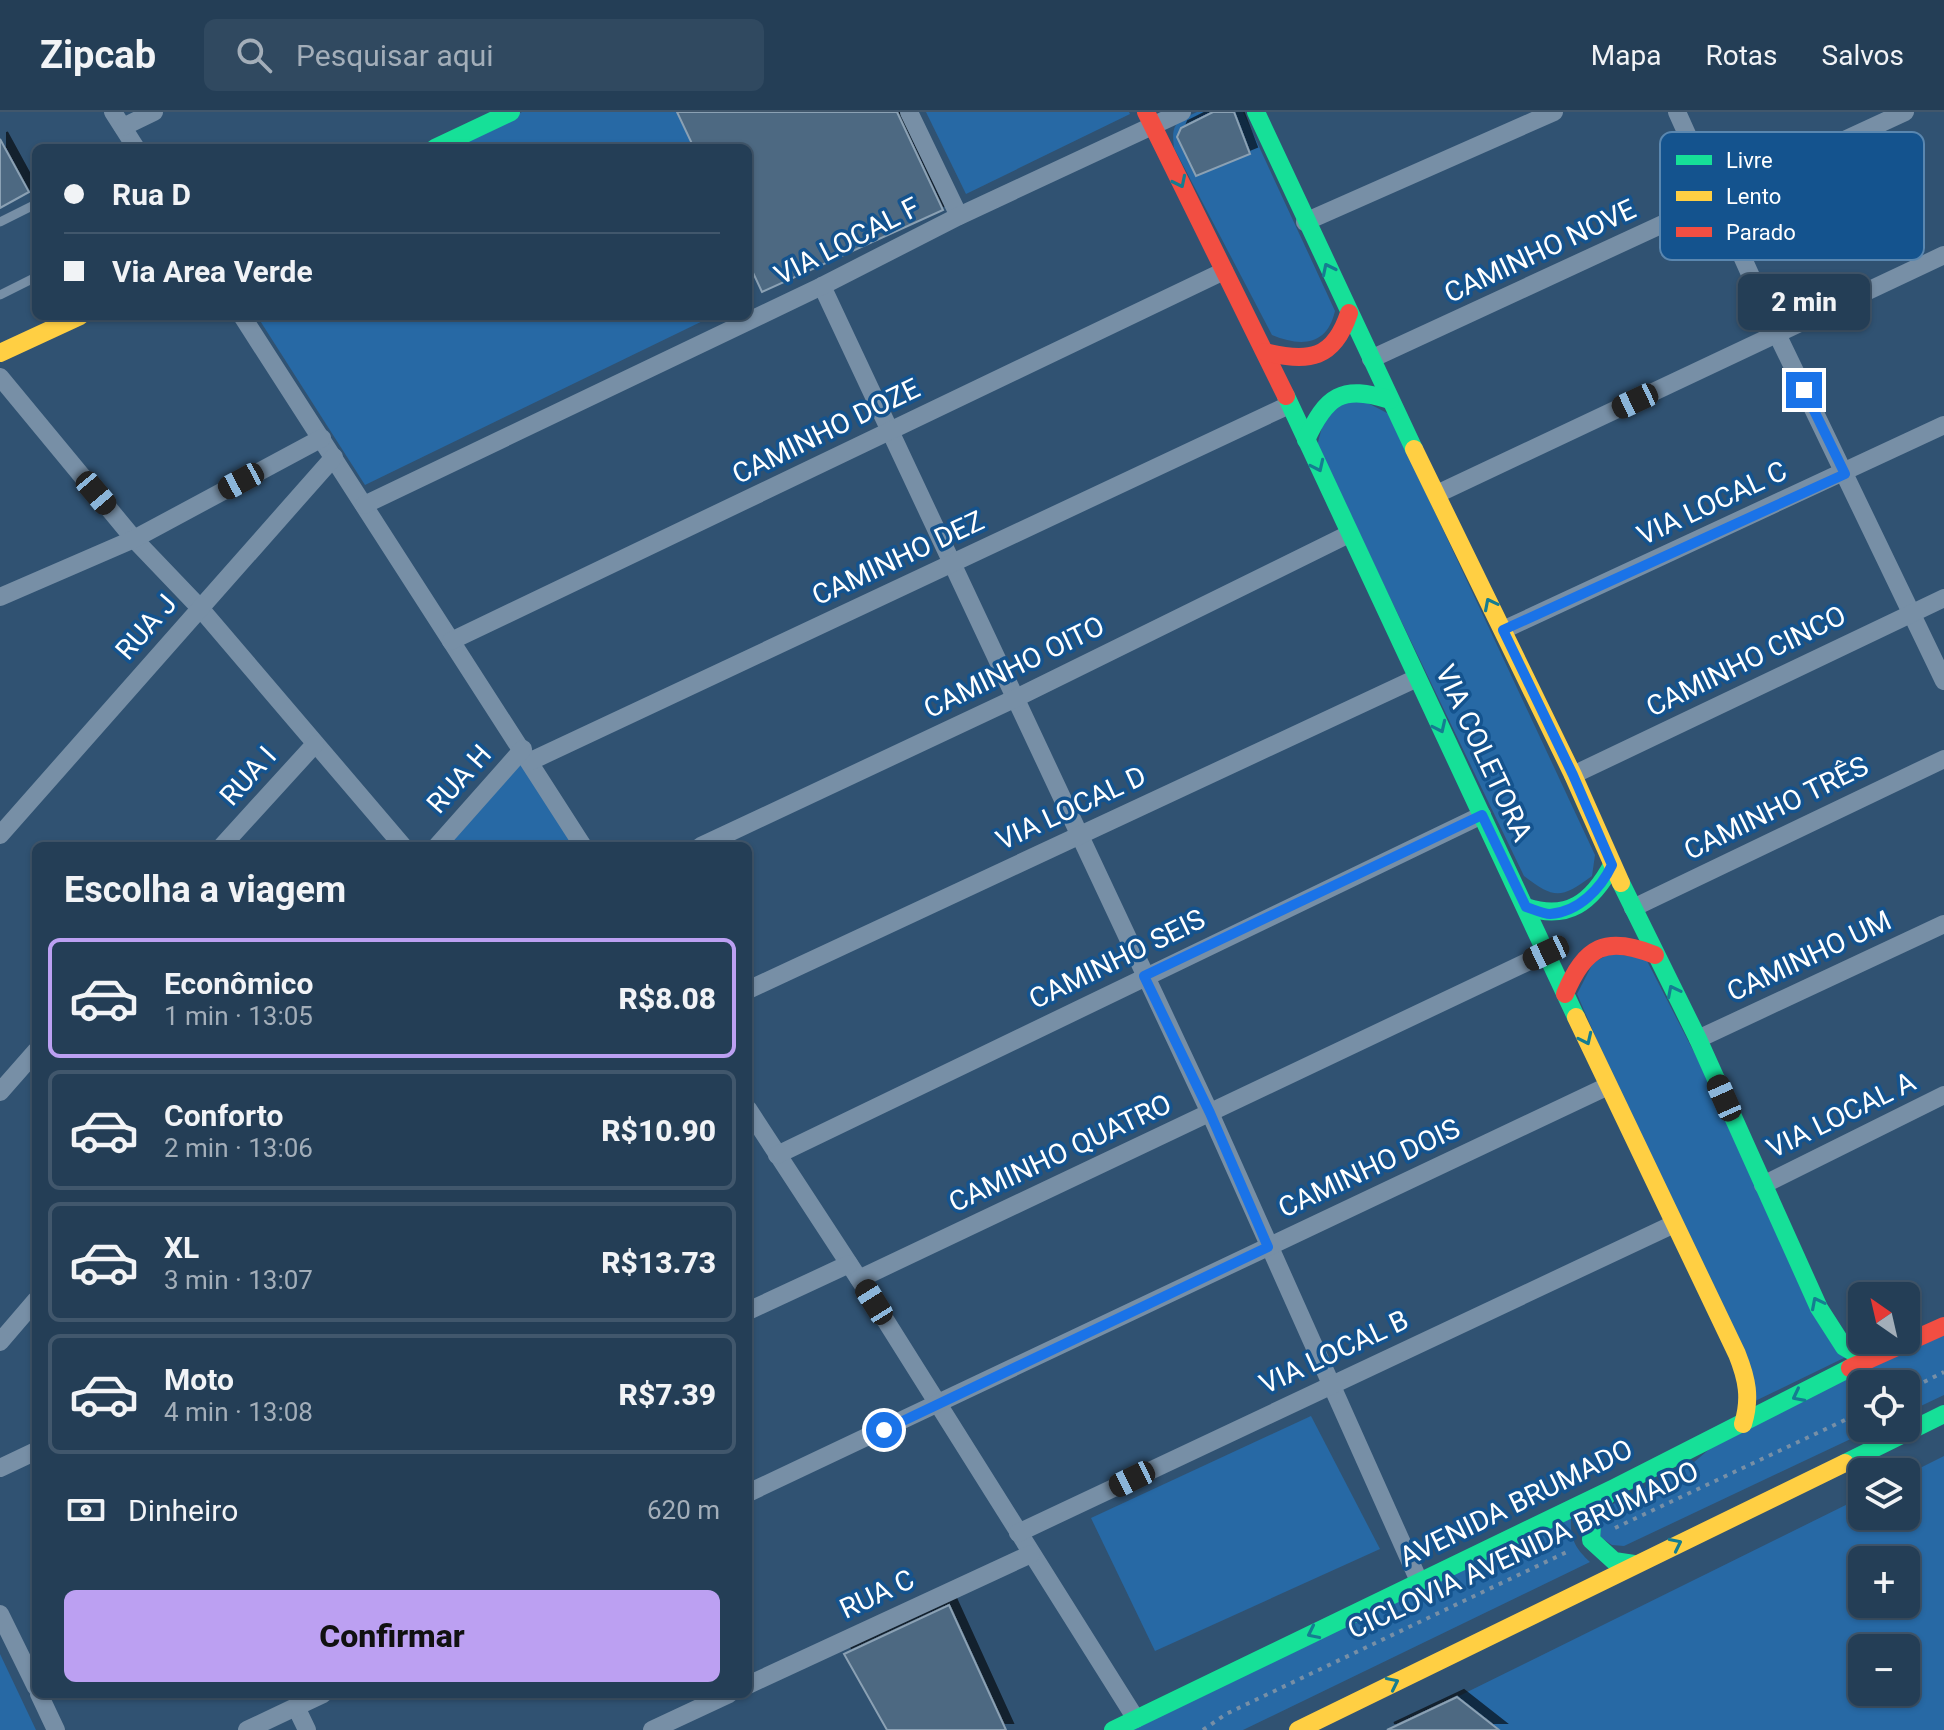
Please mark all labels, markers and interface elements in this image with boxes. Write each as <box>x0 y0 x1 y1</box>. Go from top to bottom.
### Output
search box <box>204 19 764 91</box>
text: Zipcab <box>40 33 156 77</box>
icon: search <box>232 33 276 77</box>
text: Pesquisar aqui <box>296 38 494 73</box>
text: Mapa <box>1591 39 1661 72</box>
text: Rotas <box>1705 39 1778 72</box>
text: Salvos <box>1822 39 1904 72</box>
legend <box>1660 132 1924 260</box>
text: Livre <box>1726 148 1773 173</box>
one-way arrow <box>1171 173 1186 188</box>
text: Rua D <box>112 177 191 212</box>
text: Lento <box>1726 184 1781 209</box>
street label: VIA LOCAL F <box>769 190 925 292</box>
street label: CAMINHO NOVE <box>1439 192 1641 310</box>
text: Parado <box>1726 220 1796 245</box>
text: Via Area Verde <box>112 254 313 289</box>
one-way arrow <box>1322 263 1338 278</box>
callout: 2 min <box>1738 274 1870 330</box>
text: 2 min <box>1771 287 1837 317</box>
street label: CAMINHO DOZE <box>727 371 925 491</box>
route end <box>1786 372 1822 408</box>
car <box>1608 380 1662 422</box>
street label: VIA LOCAL C <box>1632 454 1792 552</box>
one-way arrow <box>1308 458 1324 473</box>
car <box>214 459 268 503</box>
car <box>71 467 121 519</box>
street label: CAMINHO DEZ <box>807 504 989 612</box>
street label: RUA J <box>109 588 183 666</box>
one-way arrow <box>1484 598 1500 613</box>
street label: CAMINHO CINCO <box>1641 598 1851 724</box>
street label: CAMINHO OITO <box>918 609 1110 725</box>
street label: VIA COLETORA <box>1429 660 1539 846</box>
one-way arrow <box>1430 719 1446 733</box>
street label: RUA H <box>420 738 498 820</box>
street label: RUA I <box>213 740 283 812</box>
street label: CAMINHO TRÊS <box>1679 749 1873 867</box>
street label: VIA LOCAL D <box>991 759 1151 857</box>
text: Escolha a viagem <box>64 869 346 911</box>
street label: CAMINHO SEIS <box>1024 902 1210 1016</box>
street label: CAMINHO UM <box>1722 904 1896 1008</box>
car <box>1519 932 1573 974</box>
icon: car <box>68 962 140 1034</box>
text: Econômico <box>164 966 313 1001</box>
text: R$8.08 <box>619 981 716 1016</box>
one-way arrow <box>1667 985 1683 999</box>
text: 1 min · 13:05 <box>164 1001 313 1031</box>
one-way arrow <box>1576 1030 1592 1045</box>
street label: VIA LOCAL A <box>1761 1065 1921 1165</box>
car <box>1703 1071 1745 1125</box>
street label: CAMINHO QUATRO <box>944 1087 1176 1219</box>
icon: car <box>68 1094 140 1166</box>
text: Conforto <box>164 1098 283 1133</box>
street label: CAMINHO DOIS <box>1273 1112 1465 1224</box>
text: R$10.90 <box>601 1113 716 1148</box>
text: 2 min · 13:06 <box>164 1133 313 1163</box>
icon: car <box>68 1226 140 1298</box>
text: XL <box>164 1230 199 1265</box>
text: R$13.73 <box>601 1245 716 1280</box>
text: 3 min · 13:07 <box>164 1265 313 1295</box>
car <box>851 1275 897 1329</box>
north arrow <box>1848 1282 1920 1354</box>
map controls <box>1848 1282 1920 1706</box>
one-way arrow <box>1811 1297 1827 1312</box>
street label: VIA LOCAL B <box>1254 1303 1414 1401</box>
icon: car <box>68 1358 140 1430</box>
text: Moto <box>164 1362 234 1397</box>
button: locate <box>1848 1370 1920 1442</box>
text: R$7.39 <box>619 1377 716 1412</box>
one-way arrow <box>1791 1386 1806 1402</box>
text: 4 min · 13:08 <box>164 1397 313 1427</box>
route start <box>866 1412 902 1448</box>
street label: AVENIDA BRUMADO <box>1394 1432 1638 1574</box>
street label: CICLOVIA AVENIDA BRUMADO <box>1342 1454 1704 1646</box>
car <box>1105 1458 1159 1500</box>
button: layers <box>1848 1458 1920 1530</box>
icon: cash <box>64 1488 108 1532</box>
text: Dinheiro <box>128 1493 238 1528</box>
text: 620 m <box>647 1495 720 1525</box>
one-way arrow <box>1668 1538 1683 1554</box>
button: + <box>1848 1546 1920 1618</box>
street label: RUA C <box>834 1562 920 1626</box>
button: Confirmar <box>64 1590 720 1682</box>
one-way arrow <box>1306 1623 1321 1639</box>
button: − <box>1848 1634 1920 1706</box>
one-way arrow <box>1384 1677 1399 1693</box>

